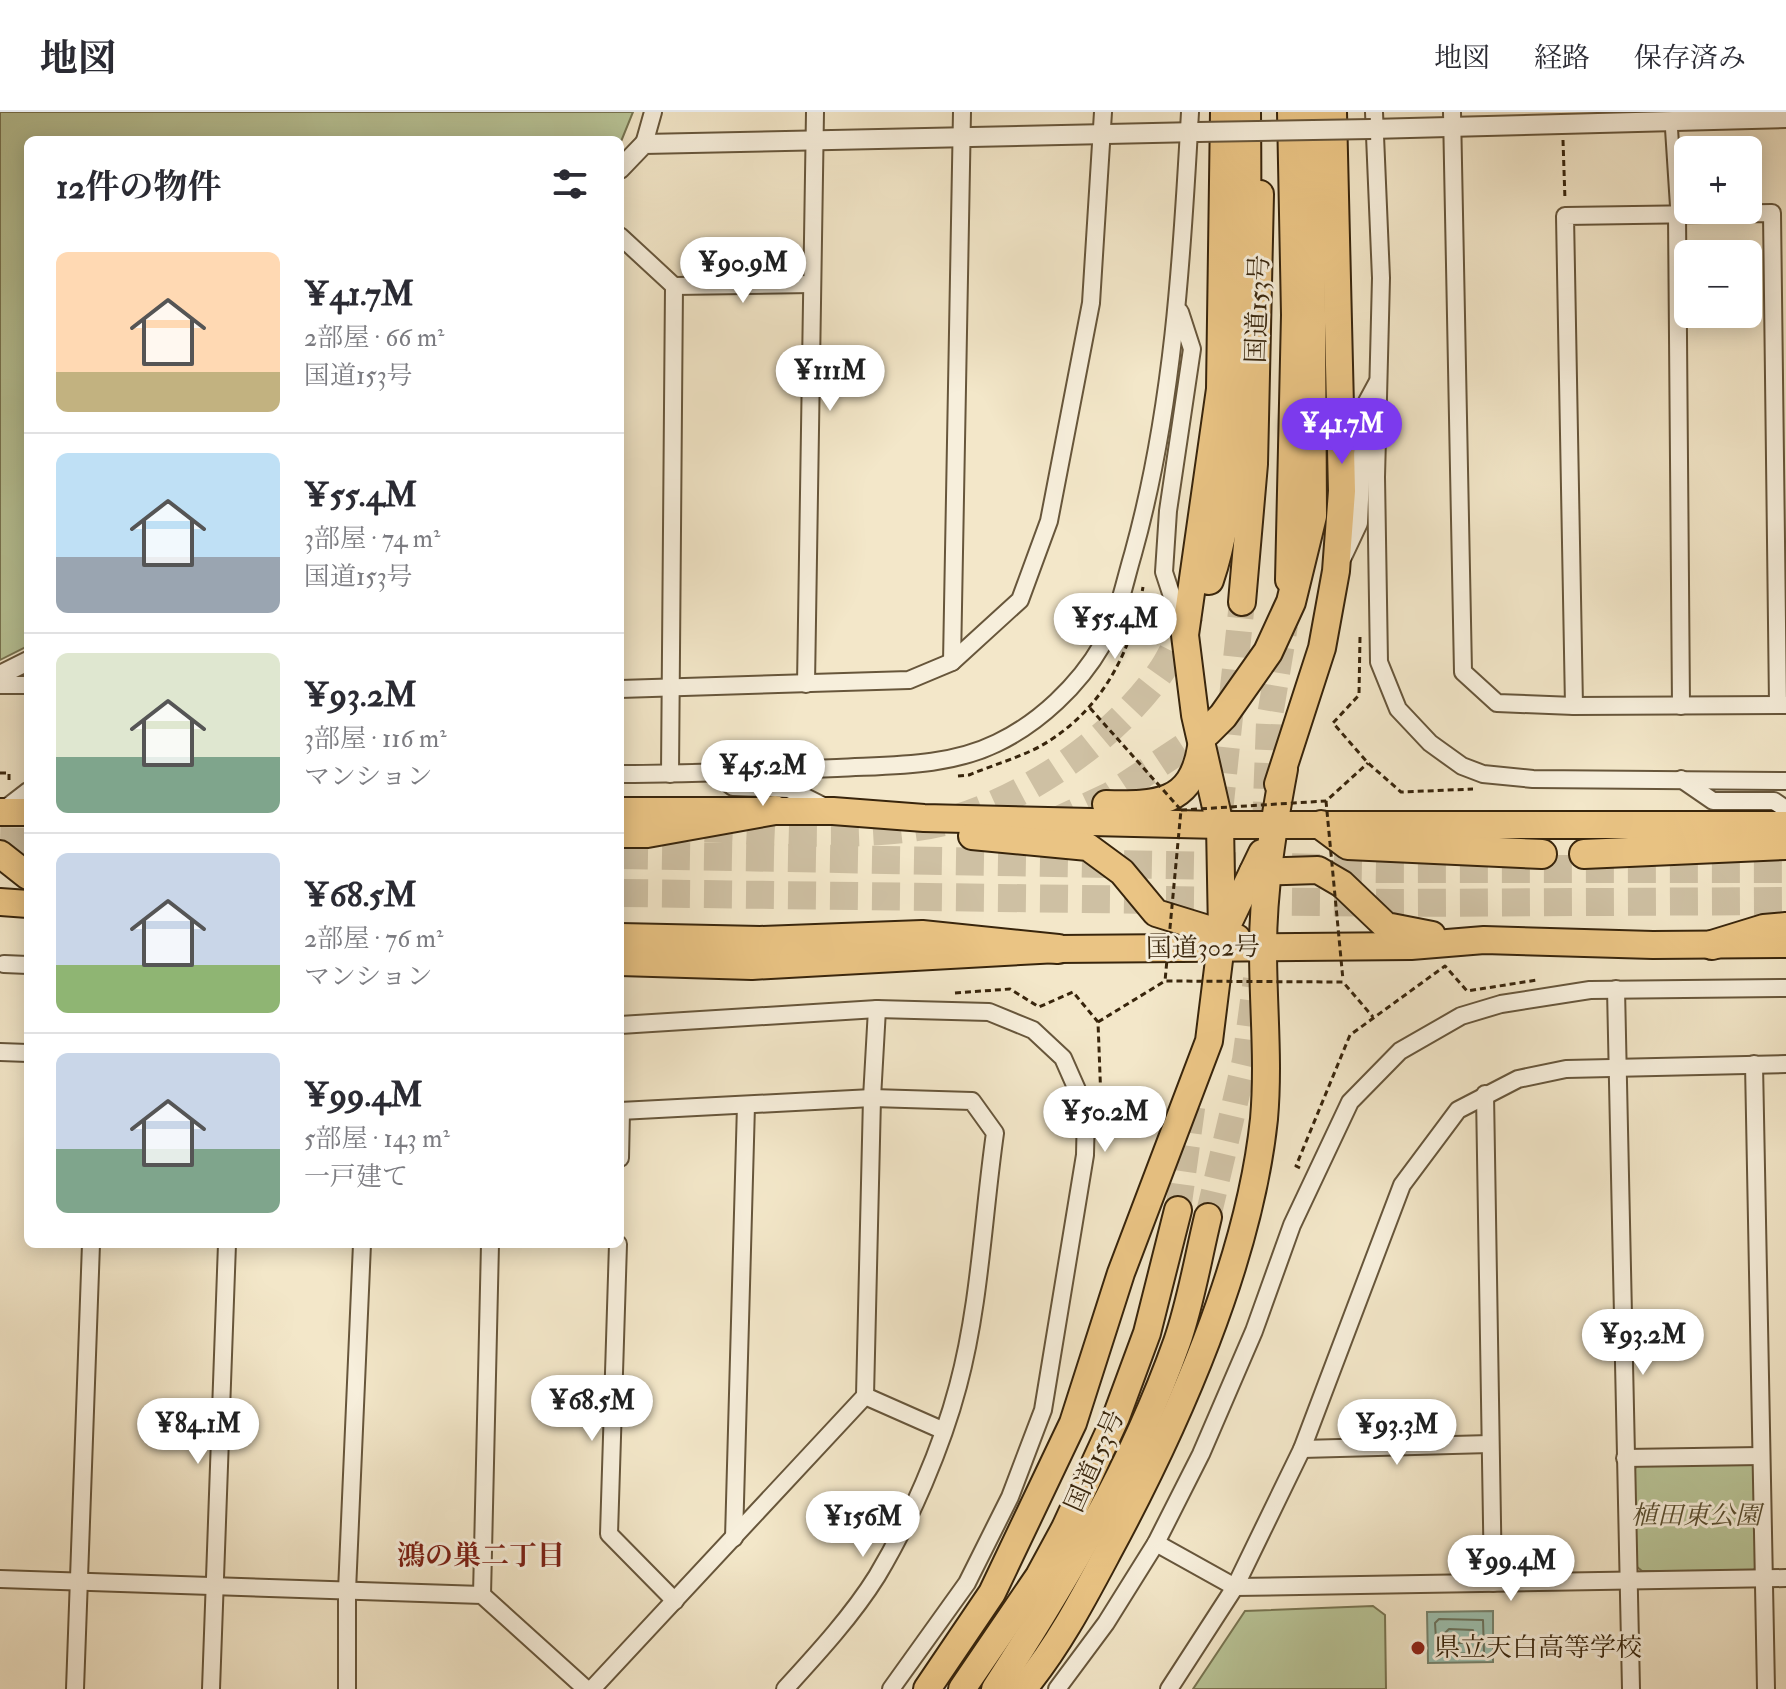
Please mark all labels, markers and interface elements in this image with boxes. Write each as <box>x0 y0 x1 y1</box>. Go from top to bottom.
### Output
text: 地図 <box>40 35 116 83</box>
text: 地図 <box>1434 41 1490 76</box>
text: 経路 <box>1534 41 1590 76</box>
text: 保存済み <box>1634 41 1746 76</box>
map controls <box>1674 136 1762 328</box>
button: + <box>1674 136 1762 224</box>
icon: filters <box>548 162 592 206</box>
text: 12件の物件 <box>56 166 221 209</box>
pin: ¥90.9M <box>678 237 808 305</box>
button: − <box>1674 240 1762 328</box>
text: ¥90.9M <box>698 247 788 279</box>
street label: 国道153号 <box>1240 254 1276 364</box>
text: ¥41.7M <box>304 273 414 316</box>
icon: home <box>120 284 216 380</box>
text: 2部屋 · 66 m² <box>304 322 444 354</box>
pin: ¥111M <box>774 345 886 413</box>
text: ¥111M <box>794 355 866 387</box>
text: 国道153号 <box>304 360 413 392</box>
pin: ¥41.7M <box>1277 398 1407 466</box>
text: ¥41.7M <box>1300 408 1384 440</box>
text: ¥55.4M <box>304 474 417 517</box>
icon: home <box>120 485 216 581</box>
text: 3部屋 · 74 m² <box>304 523 440 555</box>
text: 国道153号 <box>304 561 413 593</box>
pin: ¥55.4M <box>1050 593 1180 661</box>
text: ¥55.4M <box>1072 603 1158 635</box>
text: ¥93.2M <box>304 674 417 717</box>
icon: home <box>120 685 216 781</box>
text: 3部屋 · 116 m² <box>304 723 447 755</box>
pin: ¥45.2M <box>698 740 828 808</box>
text: ¥45.2M <box>719 750 807 782</box>
text: マンション <box>304 761 433 793</box>
text: ¥68.5M <box>304 874 417 917</box>
icon: home <box>120 885 216 981</box>
text: 2部屋 · 76 m² <box>304 923 443 955</box>
street label: 国道302号 <box>1145 931 1261 965</box>
text: マンション <box>304 961 433 993</box>
text: ¥99.4M <box>304 1074 423 1117</box>
icon: home <box>120 1085 216 1181</box>
pin: ¥50.2M <box>1040 1086 1170 1154</box>
text: ¥50.2M <box>1061 1096 1149 1128</box>
text: 5部屋 · 143 m² <box>304 1123 450 1155</box>
text: 一戸建て <box>304 1161 408 1193</box>
pin: ¥93.2M <box>1578 1309 1708 1377</box>
text: ¥93.2M <box>1600 1319 1686 1351</box>
pin: ¥68.5M <box>527 1375 657 1443</box>
text: ¥68.5M <box>549 1385 635 1417</box>
pin: ¥84.1M <box>133 1398 263 1466</box>
pin: ¥93.3M <box>1332 1399 1462 1467</box>
street label: 国道153号 <box>1058 1405 1132 1517</box>
text: ¥84.1M <box>155 1408 241 1440</box>
text: ¥93.3M <box>1355 1409 1439 1441</box>
pin: ¥156M <box>807 1491 919 1559</box>
park label: 植田東公園 <box>1631 1500 1765 1532</box>
text: ¥156M <box>824 1501 902 1533</box>
pin: ¥99.4M <box>1446 1535 1576 1603</box>
district label: 鴻の巣二丁目 <box>397 1539 565 1574</box>
text: ¥99.4M <box>1466 1545 1556 1577</box>
place label: 県立天白高等学校 <box>1434 1632 1642 1664</box>
marker: 県立天白高等学校 <box>1409 1639 1427 1657</box>

